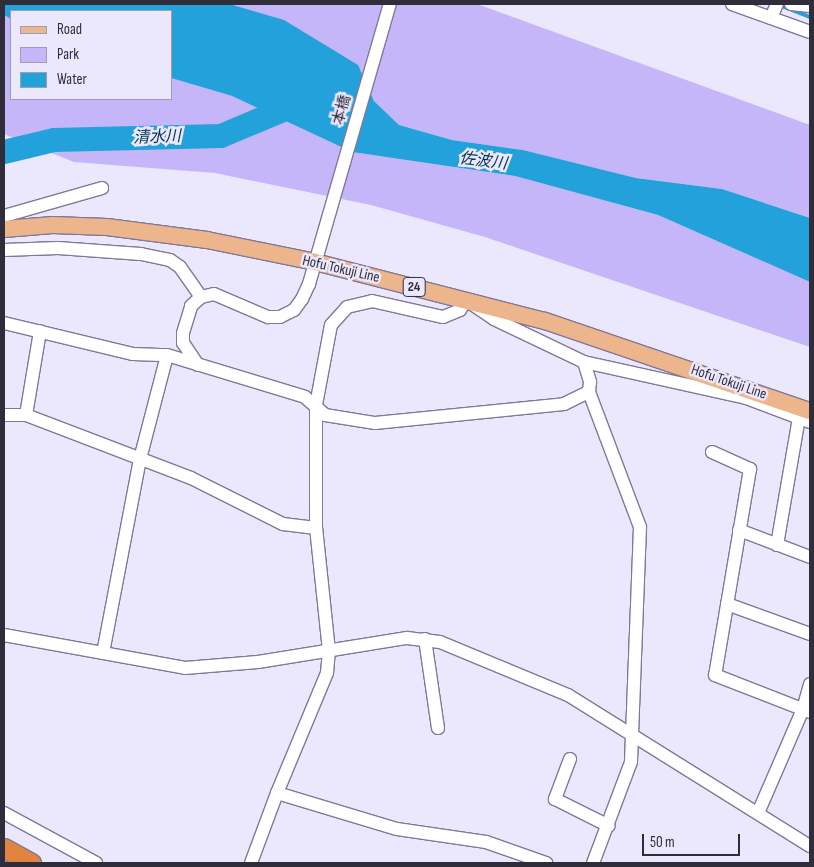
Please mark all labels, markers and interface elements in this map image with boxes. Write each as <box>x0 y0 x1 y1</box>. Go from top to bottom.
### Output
legend <box>10 10 172 100</box>
text: Road <box>57 20 82 39</box>
text: Park <box>57 45 79 64</box>
text: Water <box>57 70 87 89</box>
street label: 本橋 <box>329 93 355 127</box>
water label: 清水川 <box>133 128 181 148</box>
water label: 佐波川 <box>458 150 508 174</box>
street label: Hofu Tokuji Line <box>301 251 381 287</box>
road number: 24 <box>402 276 426 298</box>
street label: Hofu Tokuji Line <box>689 361 769 403</box>
scale bar <box>644 824 742 856</box>
text: 50 m <box>650 833 675 852</box>

